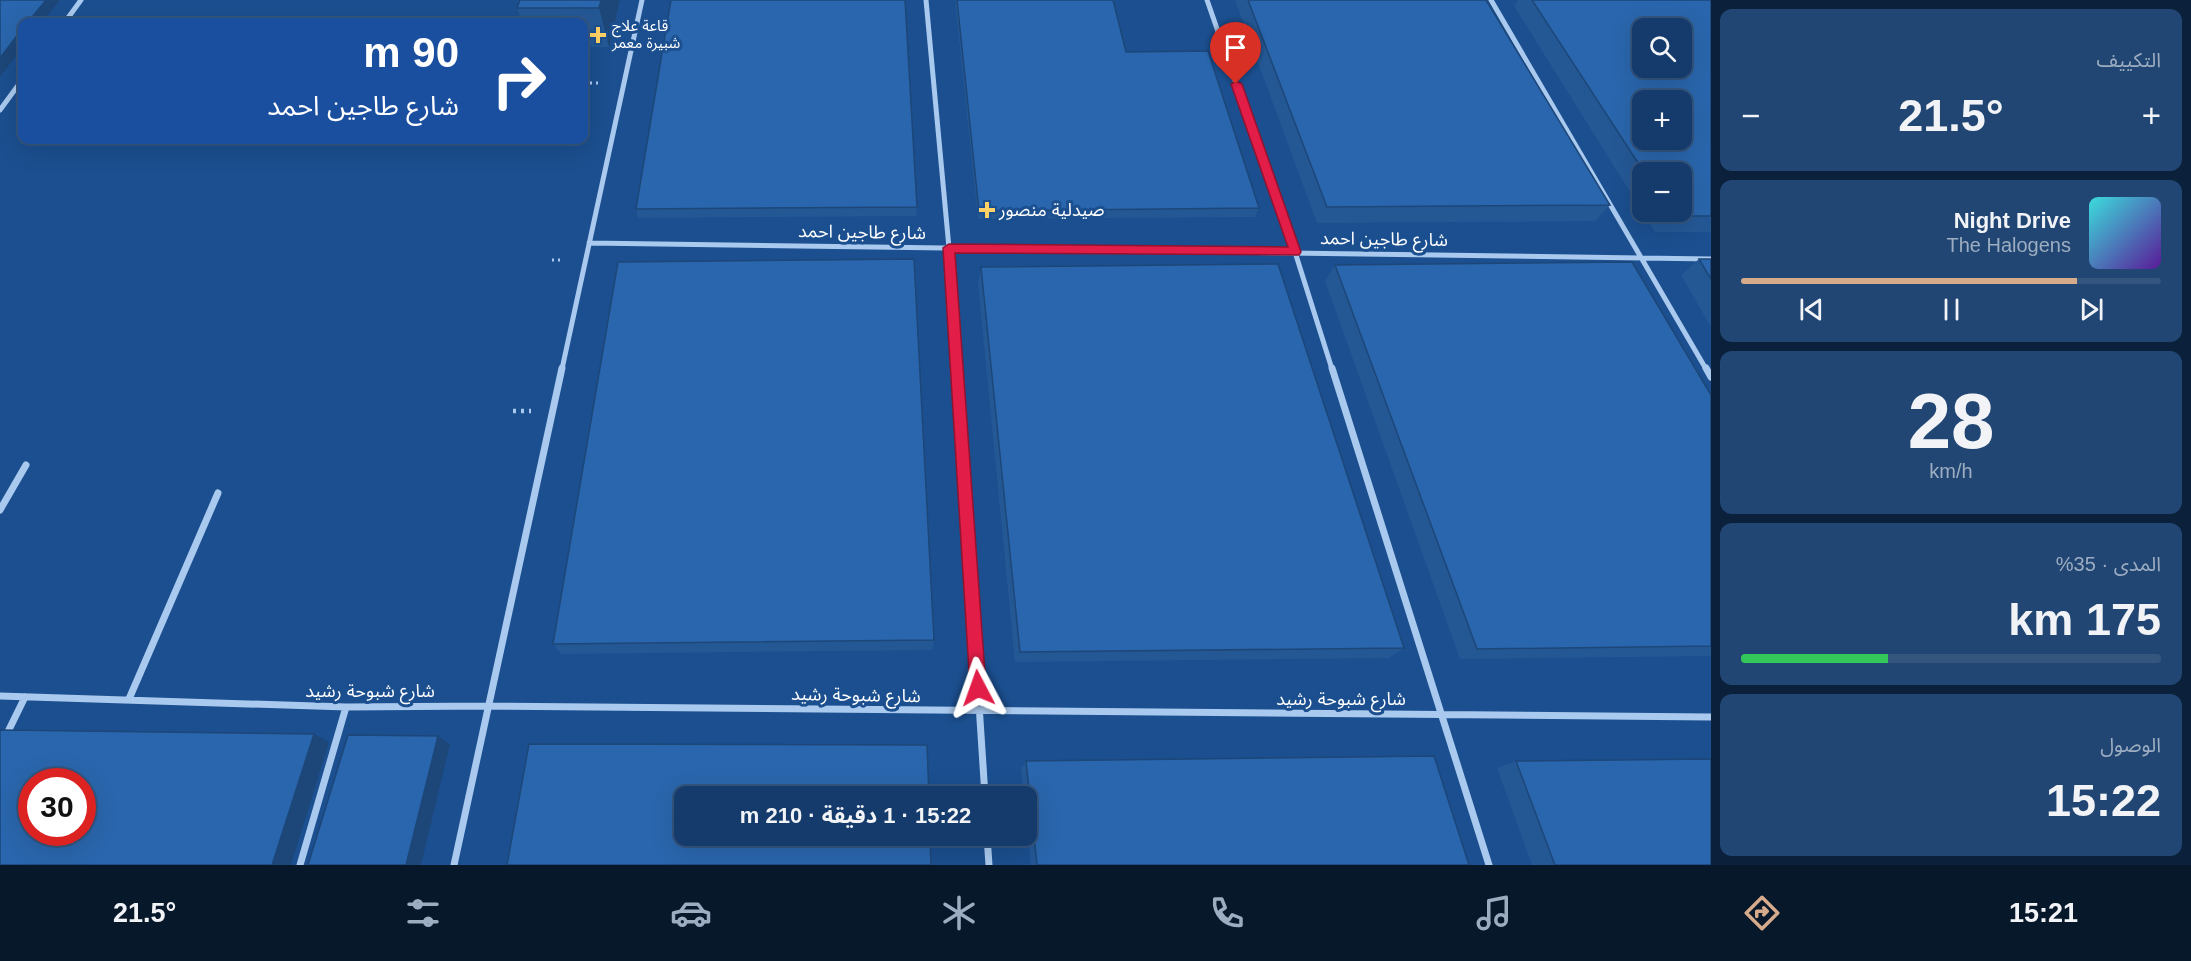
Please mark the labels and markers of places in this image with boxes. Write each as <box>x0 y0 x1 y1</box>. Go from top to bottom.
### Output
place label: قاعة علاج شبيرة معمر <box>611 17 681 52</box>
pin <box>1210 22 1261 84</box>
marker: قاعة علاج شبيرة معمر <box>589 26 607 44</box>
place label: صيدلية منصور <box>998 200 1105 221</box>
marker: صيدلية منصور <box>980 203 994 217</box>

